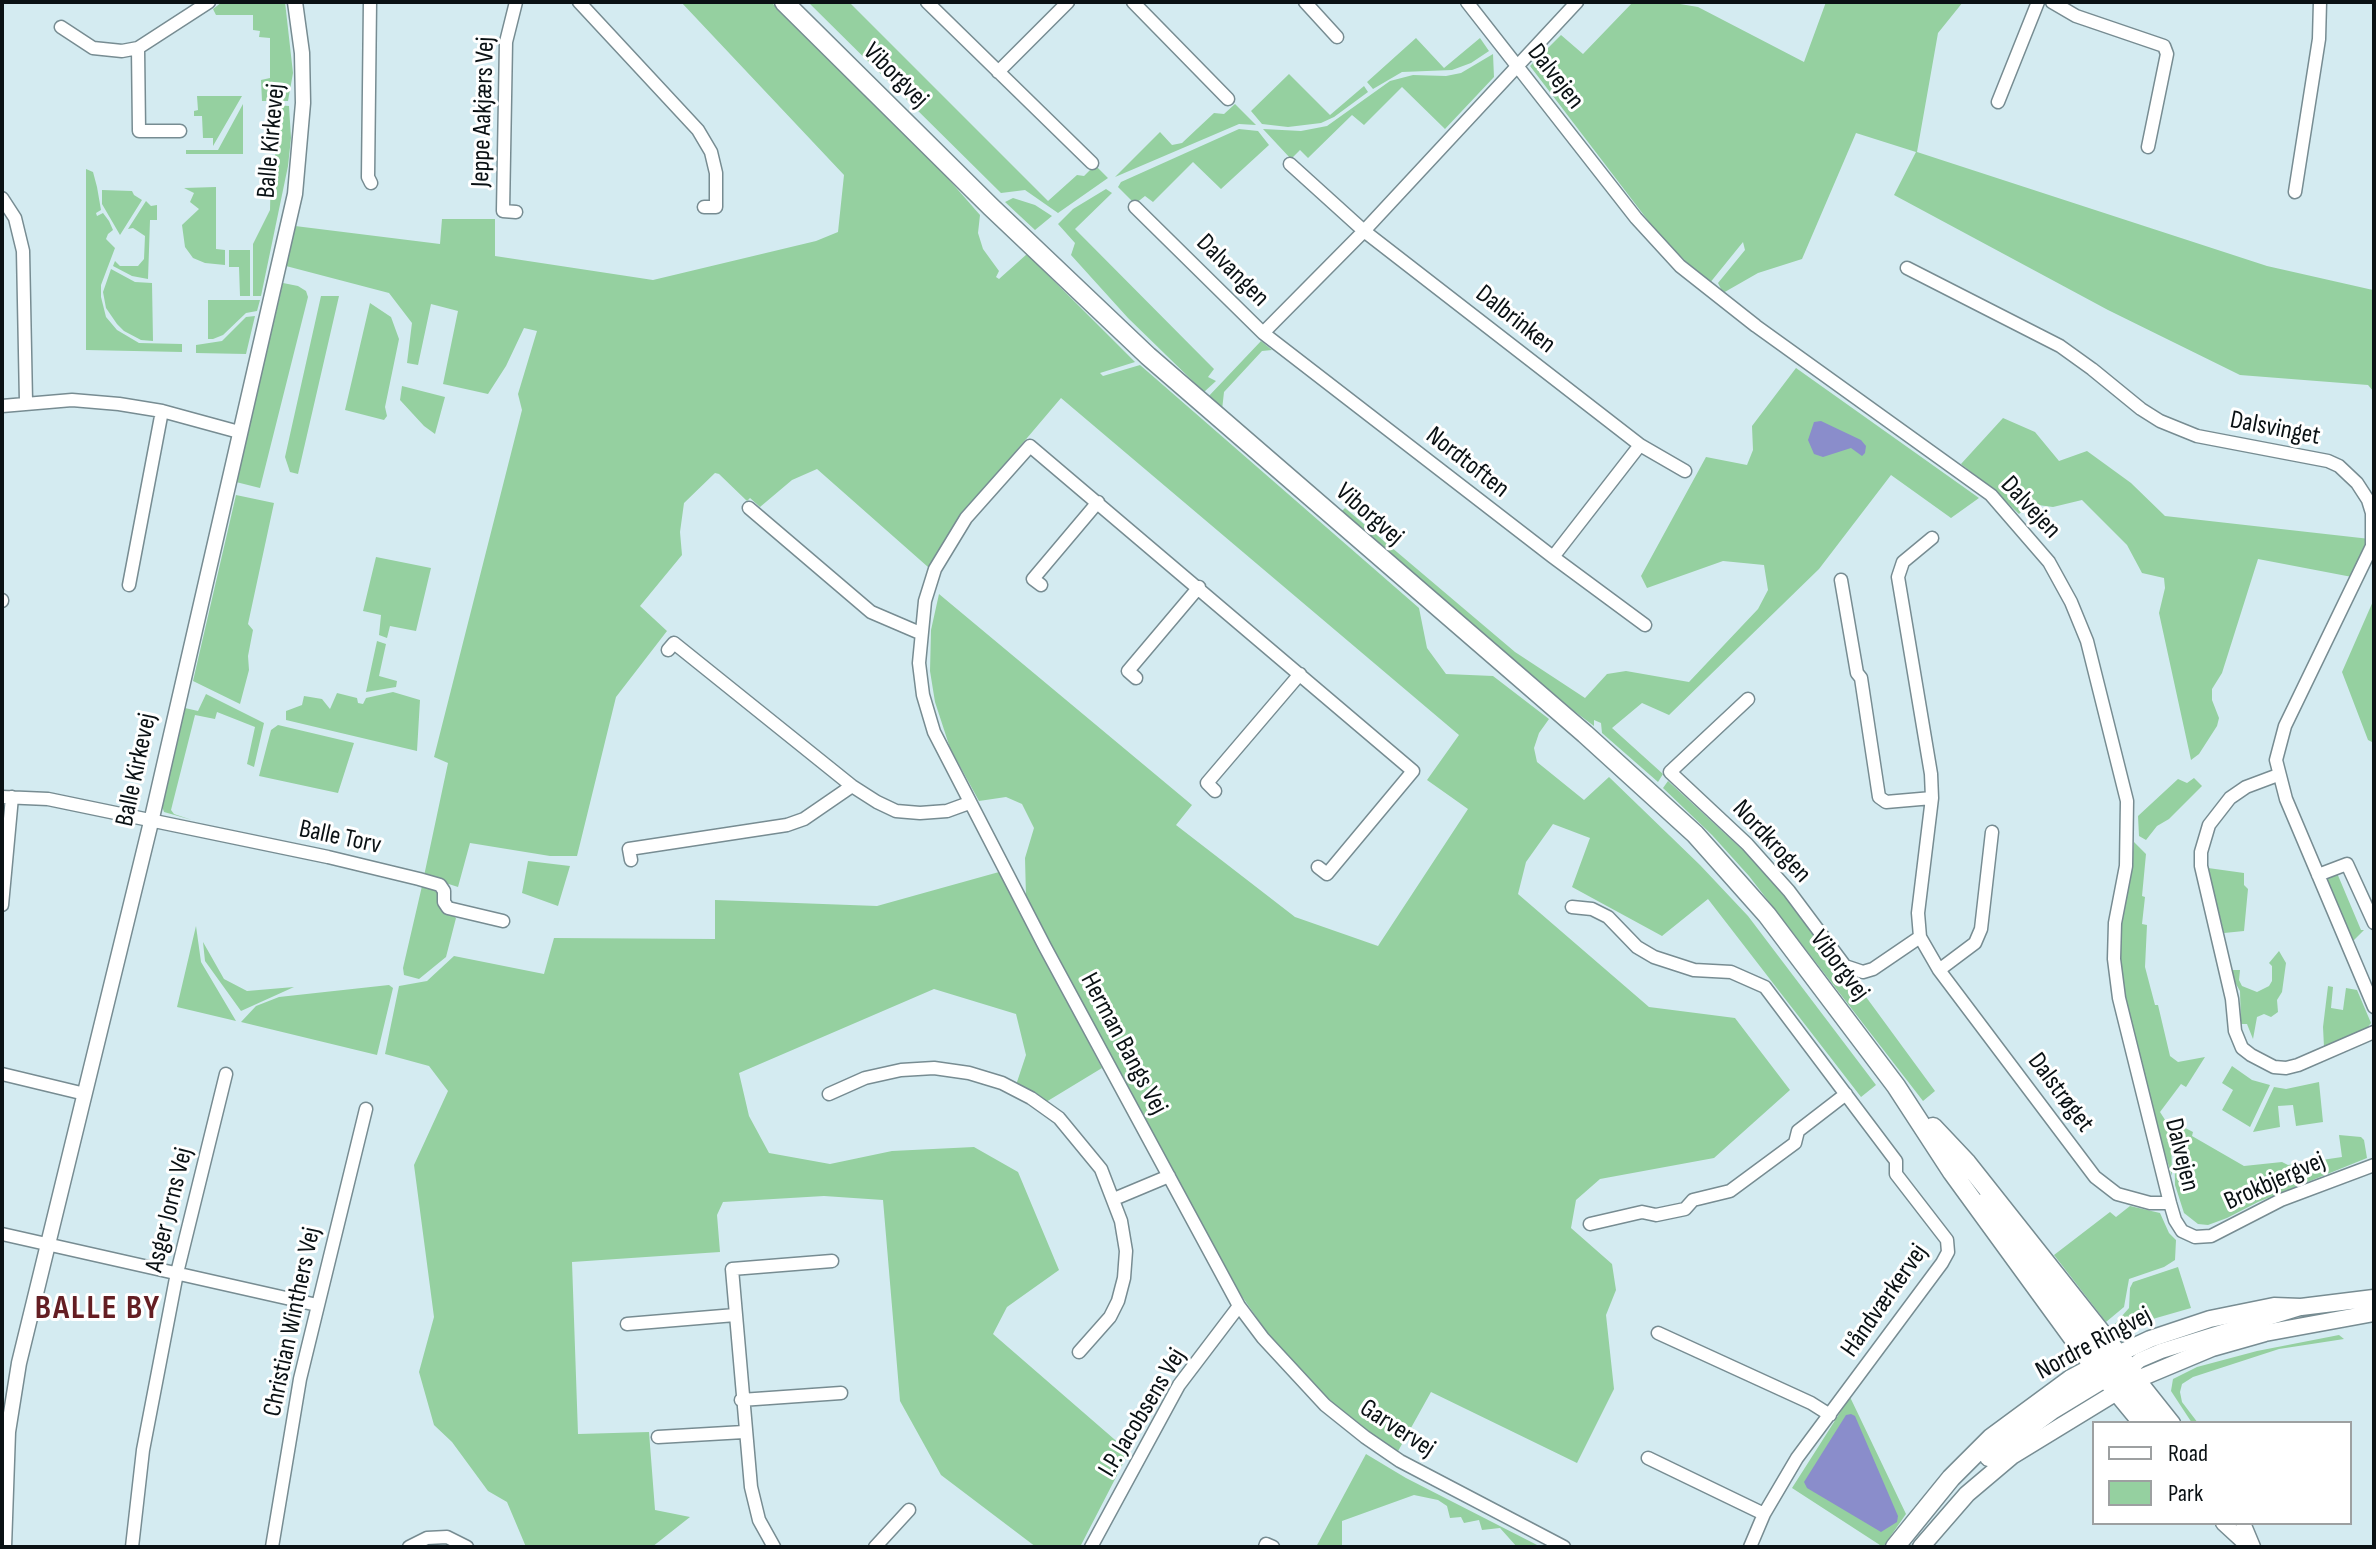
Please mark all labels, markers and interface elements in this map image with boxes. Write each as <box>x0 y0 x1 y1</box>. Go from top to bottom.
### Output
street label: Jeppe Aakjærs Vej <box>466 36 502 188</box>
street label: Viborgvej <box>856 37 934 115</box>
street label: Dalvejen <box>1520 38 1590 116</box>
street label: Balle Kirkevej <box>251 82 293 200</box>
street label: Dalvangen <box>1189 228 1275 314</box>
street label: Dalbrinken <box>1469 279 1561 361</box>
street label: Dalsvinget <box>2227 405 2323 453</box>
street label: Nordtoften <box>1419 421 1515 505</box>
street label: Dalvejen <box>1993 470 2067 546</box>
street label: Viborgvej <box>1329 477 1409 553</box>
street label: Balle Kirkevej <box>110 711 164 829</box>
street label: Nordkrogen <box>1725 794 1817 890</box>
street label: Balle Torv <box>296 814 384 862</box>
street label: Viborgvej <box>1803 925 1875 1007</box>
street label: Herman Bangs Vej <box>1073 968 1173 1120</box>
street label: Dalstrøget <box>2020 1047 2100 1139</box>
street label: Dalvejen <box>2157 1115 2205 1195</box>
street label: Asger Jorns Vej <box>140 1145 200 1275</box>
street label: Brokbjergvej <box>2220 1146 2330 1218</box>
street label: Christian Winthers Vej <box>258 1225 328 1419</box>
street label: Håndværkervej <box>1835 1239 1935 1363</box>
district label: BALLE BY <box>35 1289 161 1329</box>
street label: Nordre Ringvej <box>2031 1301 2157 1387</box>
street label: I.P. Jacobsens Vej <box>1093 1343 1193 1483</box>
street label: Garvervej <box>1354 1393 1440 1465</box>
legend <box>2092 1421 2352 1525</box>
text: Road <box>2168 1439 2208 1468</box>
text: Park <box>2168 1479 2203 1508</box>

